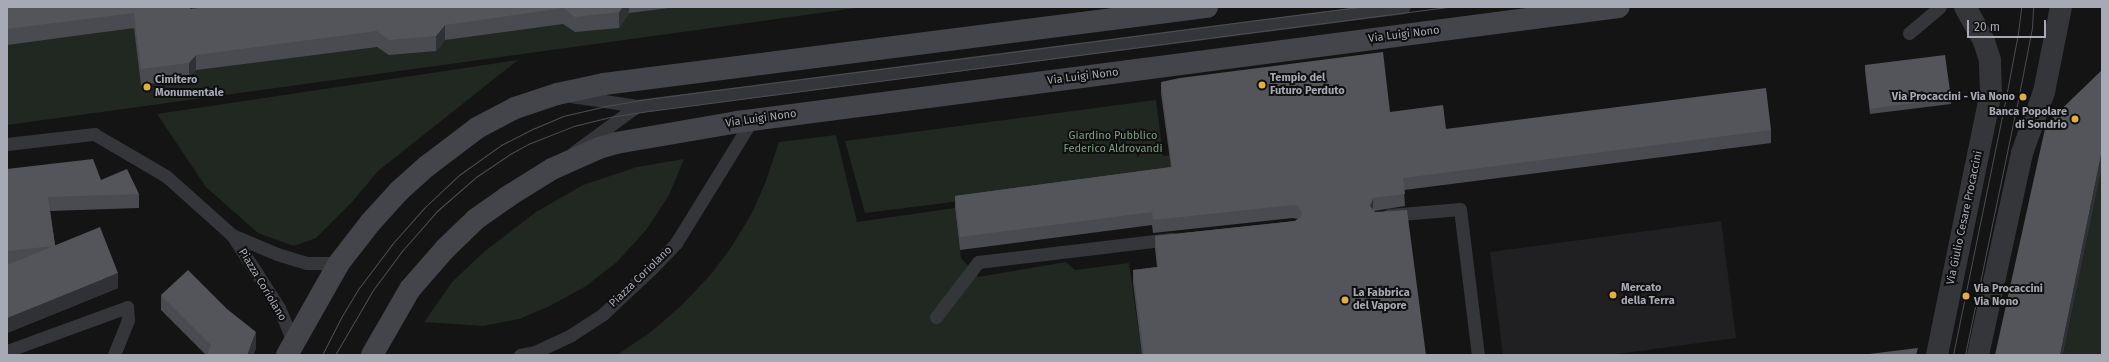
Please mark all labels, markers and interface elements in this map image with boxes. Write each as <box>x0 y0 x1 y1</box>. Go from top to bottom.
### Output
scale bar <box>1969 12 2048 38</box>
text: 20 m <box>1974 20 2000 34</box>
street label: Via Luigi Nono <box>1368 24 1440 46</box>
street label: Via Luigi Nono <box>1047 66 1119 88</box>
place label: Tempio del Futuro Perduto <box>1270 72 1345 98</box>
place label: Cimitero Monumentale <box>155 74 224 100</box>
marker: Tempio del Futuro Perduto <box>1257 80 1267 90</box>
marker: Cimitero Monumentale <box>142 82 152 92</box>
place label: Via Procaccini - Via Nono <box>1892 90 2015 104</box>
marker: Via Procaccini - Via Nono <box>2018 92 2028 102</box>
place label: Banca Popolare di Sondrio <box>1989 106 2067 132</box>
street label: Via Luigi Nono <box>725 107 797 131</box>
marker: Banca Popolare di Sondrio <box>2070 114 2080 124</box>
park label: Giardino Pubblico Federico Aldrovandi <box>1064 130 1162 156</box>
street label: Via Giulio Cesare Procaccini <box>1944 150 1986 286</box>
street label: Piazza Coriolano <box>607 244 675 310</box>
street label: Piazza Coriolano <box>235 246 289 324</box>
place label: Mercato della Terra <box>1621 282 1675 308</box>
place label: Via Procaccini Via Nono <box>1974 283 2043 309</box>
place label: La Fabbrica del Vapore <box>1353 287 1410 313</box>
marker: Mercato della Terra <box>1608 290 1618 300</box>
marker: Via Procaccini Via Nono <box>1961 291 1971 301</box>
marker: La Fabbrica del Vapore <box>1340 295 1350 305</box>

